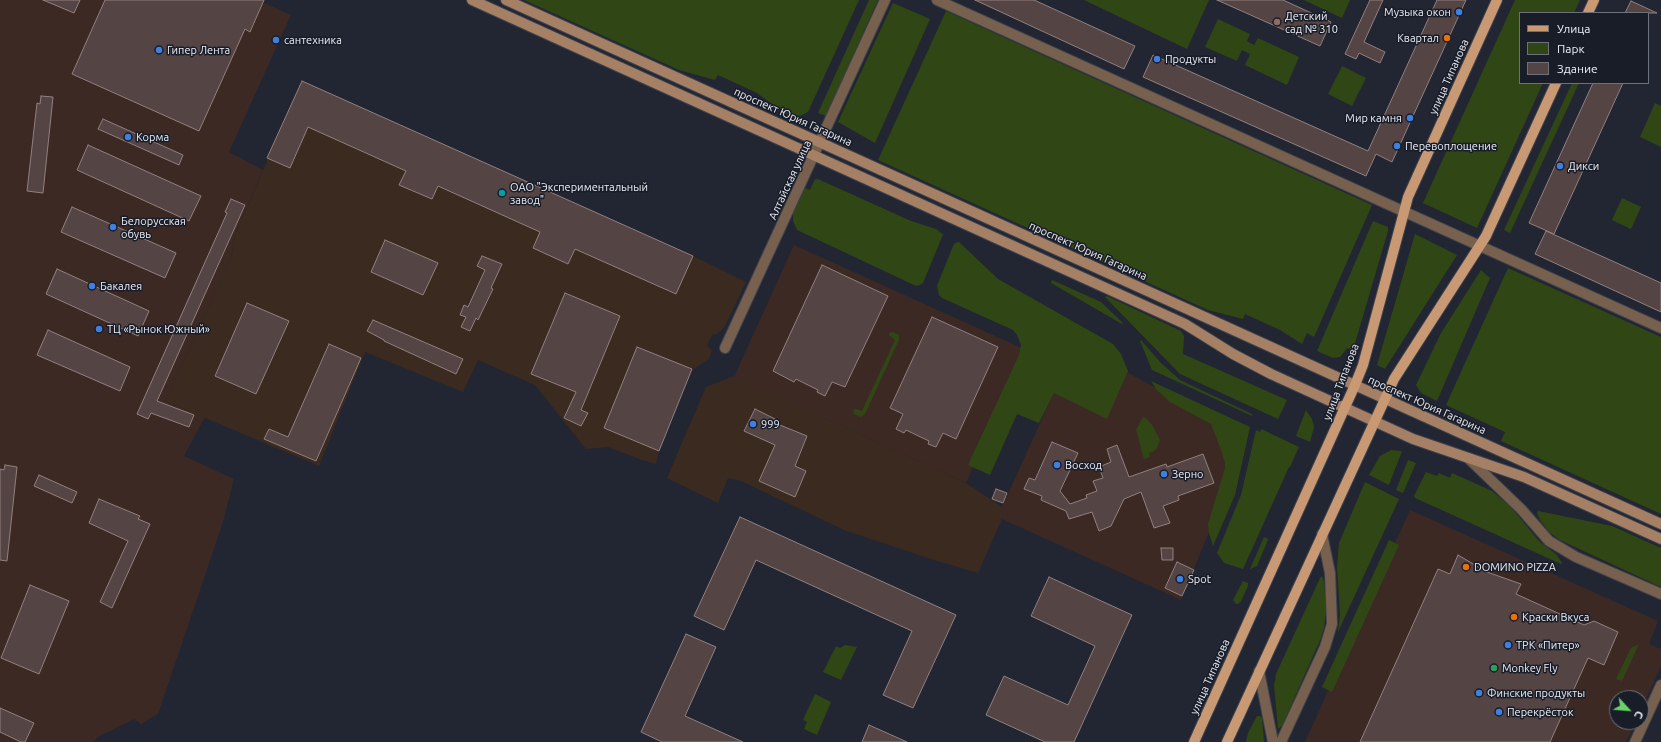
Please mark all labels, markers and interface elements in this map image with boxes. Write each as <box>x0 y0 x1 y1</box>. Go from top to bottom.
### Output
place label: Музыка окон <box>1384 5 1451 19</box>
marker: Музыка окон <box>1454 7 1464 17</box>
place label: Детский сад № 310 <box>1285 9 1338 35</box>
legend <box>1519 12 1649 84</box>
marker: Детский сад № 310 <box>1272 17 1282 27</box>
text: Улица <box>1557 22 1590 35</box>
place label: Квартал <box>1397 31 1439 45</box>
place label: сантехника <box>284 33 342 47</box>
marker: Квартал <box>1442 33 1452 43</box>
marker: сантехника <box>271 35 281 45</box>
street label: улица Типанова <box>1426 37 1472 117</box>
text: Парк <box>1557 42 1585 55</box>
place label: Гипер Лента <box>167 43 230 57</box>
marker: Гипер Лента <box>154 45 164 55</box>
place label: Продукты <box>1165 52 1216 66</box>
marker: Продукты <box>1152 54 1162 64</box>
text: Здание <box>1557 62 1598 75</box>
street label: проспект Юрия Гагарина <box>732 85 854 149</box>
place label: Мир камня <box>1345 111 1402 125</box>
marker: Мир камня <box>1405 113 1415 123</box>
place label: Корма <box>136 130 169 144</box>
marker: Корма <box>123 132 133 142</box>
street label: Алтайская улица <box>766 138 814 222</box>
place label: Перевоплощение <box>1405 139 1497 153</box>
marker: Перевоплощение <box>1392 141 1402 151</box>
place label: Дикси <box>1568 159 1599 173</box>
marker: Дикси <box>1555 161 1565 171</box>
place label: ОАО "Экспериментальный завод" <box>510 180 648 206</box>
marker: ОАО "Экспериментальный завод" <box>497 188 507 198</box>
place label: Белорусская обувь <box>121 214 186 240</box>
street label: проспект Юрия Гагарина <box>1027 219 1149 283</box>
marker: Белорусская обувь <box>108 222 118 232</box>
place label: Бакалея <box>100 279 142 293</box>
marker: Бакалея <box>87 281 97 291</box>
place label: ТЦ «Рынок Южный» <box>107 322 210 336</box>
marker: ТЦ «Рынок Южный» <box>94 324 104 334</box>
street label: улица Типанова <box>1320 342 1362 422</box>
street label: проспект Юрия Гагарина <box>1366 373 1488 437</box>
place label: 999 <box>761 417 780 431</box>
marker: 999 <box>748 419 758 429</box>
place label: Восход <box>1065 458 1102 472</box>
marker: Восход <box>1052 460 1062 470</box>
place label: Зерно <box>1172 467 1204 481</box>
marker: Зерно <box>1159 469 1169 479</box>
place label: DOMИNO PIZZA <box>1474 560 1556 574</box>
marker: DOMИNO PIZZA <box>1461 562 1471 572</box>
place label: Spot <box>1188 572 1211 586</box>
marker: Spot <box>1175 574 1185 584</box>
place label: Краски Вкуса <box>1522 610 1589 624</box>
marker: Краски Вкуса <box>1509 612 1519 622</box>
street label: улица Типанова <box>1187 637 1233 717</box>
place label: ТРК «Питер» <box>1516 638 1580 652</box>
marker: ТРК «Питер» <box>1503 640 1513 650</box>
place label: Monkey Fly <box>1502 661 1557 675</box>
marker: Monkey Fly <box>1489 663 1499 673</box>
place label: Финские продукты <box>1487 686 1585 700</box>
marker: Финские продукты <box>1474 688 1484 698</box>
north arrow <box>1609 690 1649 730</box>
place label: Перекрёсток <box>1507 705 1574 719</box>
marker: Перекрёсток <box>1494 707 1504 717</box>
text: С <box>1632 709 1646 721</box>

